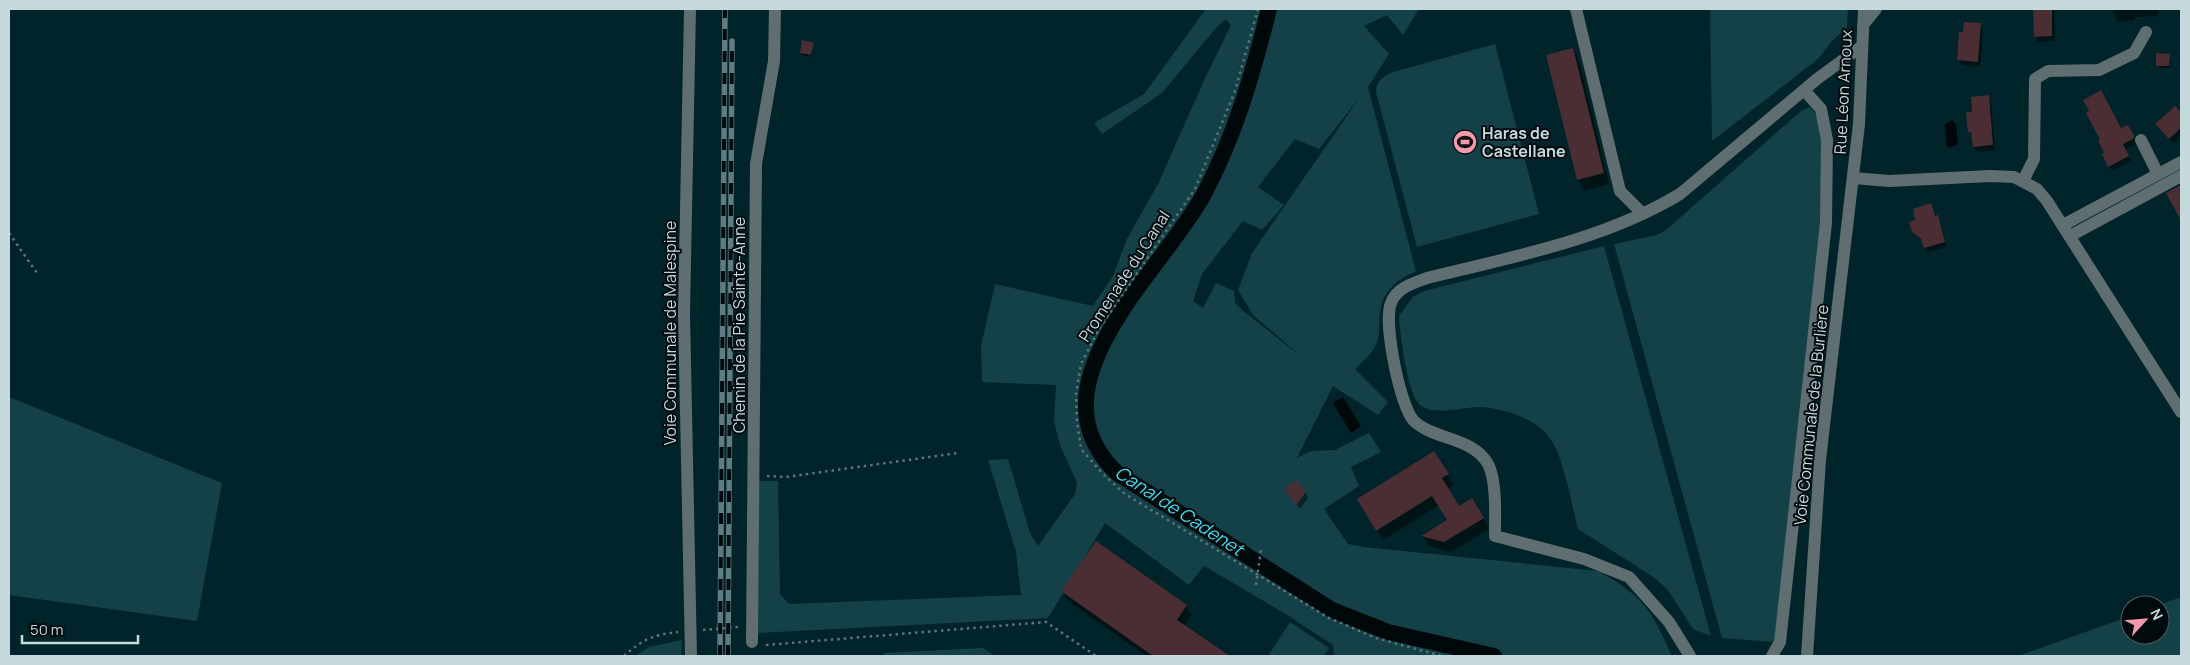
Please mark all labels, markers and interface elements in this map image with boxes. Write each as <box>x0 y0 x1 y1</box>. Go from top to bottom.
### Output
street label: Rue Léon Arnoux <box>1829 29 1857 155</box>
place label: Haras de Castellane <box>1482 122 1566 162</box>
sports icon: Haras de Castellane <box>1452 129 1478 155</box>
street label: Promenade du Canal <box>1073 206 1175 346</box>
street label: Chemin de la Pie Sainte-Anne <box>728 217 750 433</box>
street label: Voie Communale de Malespine <box>659 221 681 445</box>
street label: Voie Communale de la Burlière <box>1788 304 1834 526</box>
water label: Canal de Cadenet <box>1111 460 1250 562</box>
north arrow <box>2120 595 2170 645</box>
text: N <box>2146 605 2168 623</box>
scale bar <box>22 612 139 644</box>
text: 50 m <box>30 619 64 640</box>

